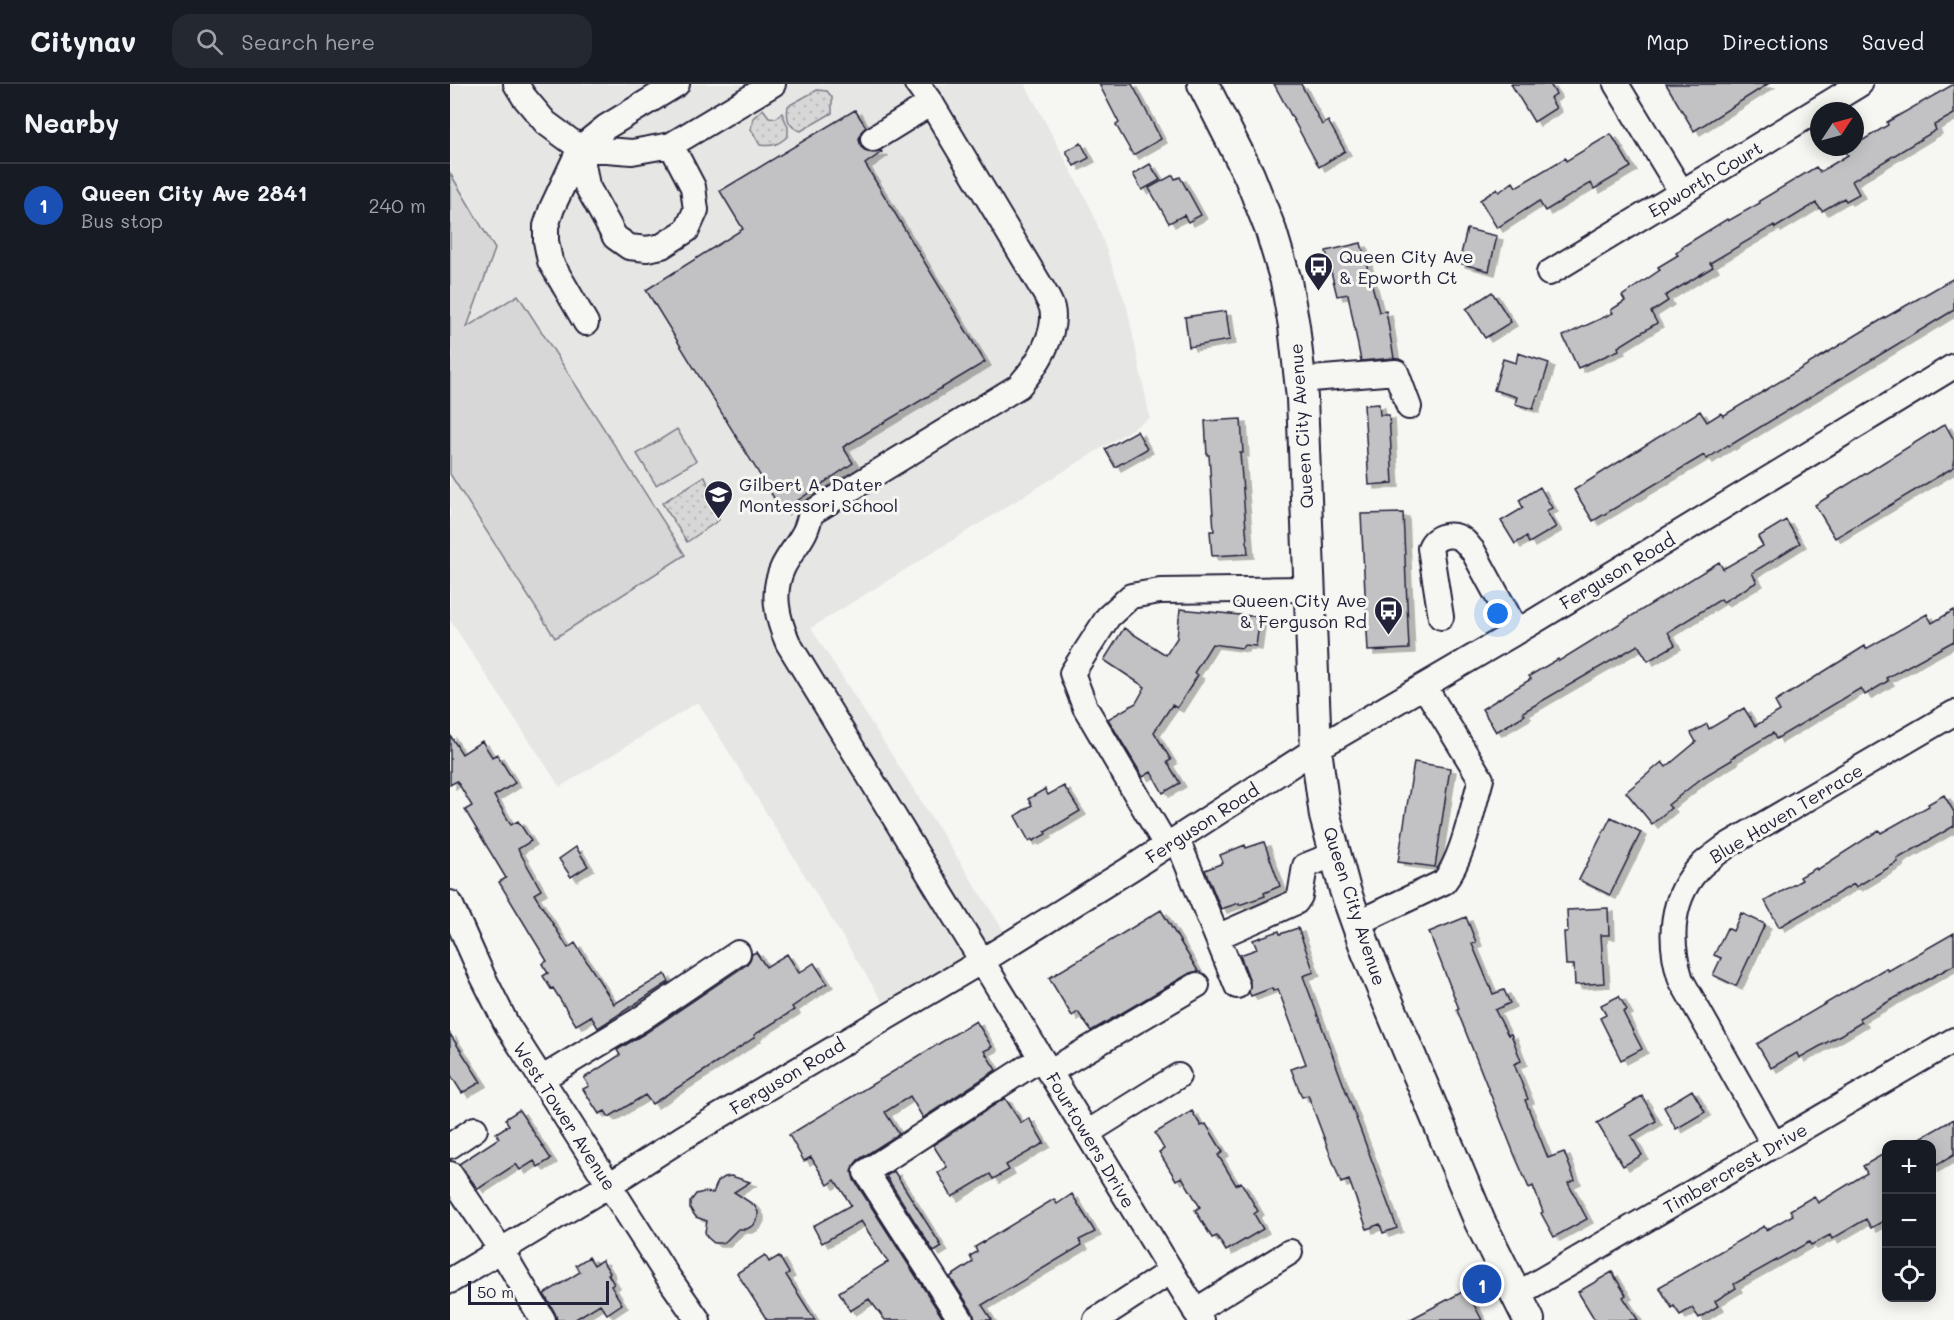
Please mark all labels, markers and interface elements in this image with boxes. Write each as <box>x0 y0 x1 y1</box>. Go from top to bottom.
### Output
search box <box>172 14 592 68</box>
text: Citynav <box>30 23 136 59</box>
icon: search <box>193 25 226 58</box>
text: Search here <box>241 27 375 56</box>
text: Map <box>1646 28 1689 55</box>
text: Directions <box>1722 28 1829 55</box>
text: Saved <box>1862 28 1924 55</box>
north arrow <box>1810 102 1864 156</box>
text: Nearby <box>24 106 119 140</box>
street label: Epworth Court <box>1643 135 1767 223</box>
text: Queen City Ave 2841 <box>81 178 307 207</box>
text: 1 <box>39 192 48 218</box>
text: 240 m <box>368 192 426 218</box>
text: Bus stop <box>81 207 163 233</box>
place label: Queen City Ave & Epworth Ct <box>1339 244 1474 289</box>
bus stop icon: Queen City Ave & Epworth Ct <box>1302 250 1334 292</box>
street label: Queen City Avenue <box>1283 343 1319 509</box>
place label: Gilbert A. Dater Montessori School <box>739 472 898 517</box>
school or university icon: Gilbert A. Dater Montessori School <box>702 478 734 520</box>
street label: Ferguson Road <box>1555 527 1679 615</box>
place label: Queen City Ave & Ferguson Rd <box>1232 588 1367 633</box>
bus stop icon: Queen City Ave & Ferguson Rd <box>1372 594 1404 636</box>
your location <box>1483 599 1512 628</box>
street label: Blue Haven Terrace <box>1705 758 1867 868</box>
street label: Ferguson Road <box>1141 777 1263 869</box>
street label: Queen City Avenue <box>1318 824 1392 988</box>
street label: Ferguson Road <box>725 1032 849 1120</box>
street label: West Tower Avenue <box>508 1037 622 1195</box>
street label: Fourtowers Drive <box>1041 1068 1141 1212</box>
street label: Timbercrest Drive <box>1659 1117 1811 1219</box>
map controls <box>1882 1140 1936 1302</box>
button: + <box>1882 1140 1936 1194</box>
button: − <box>1882 1194 1936 1248</box>
button: locate <box>1882 1248 1936 1302</box>
pin: 1 <box>1462 1262 1502 1306</box>
scale bar <box>468 1278 609 1306</box>
text: 50 m <box>477 1281 514 1302</box>

